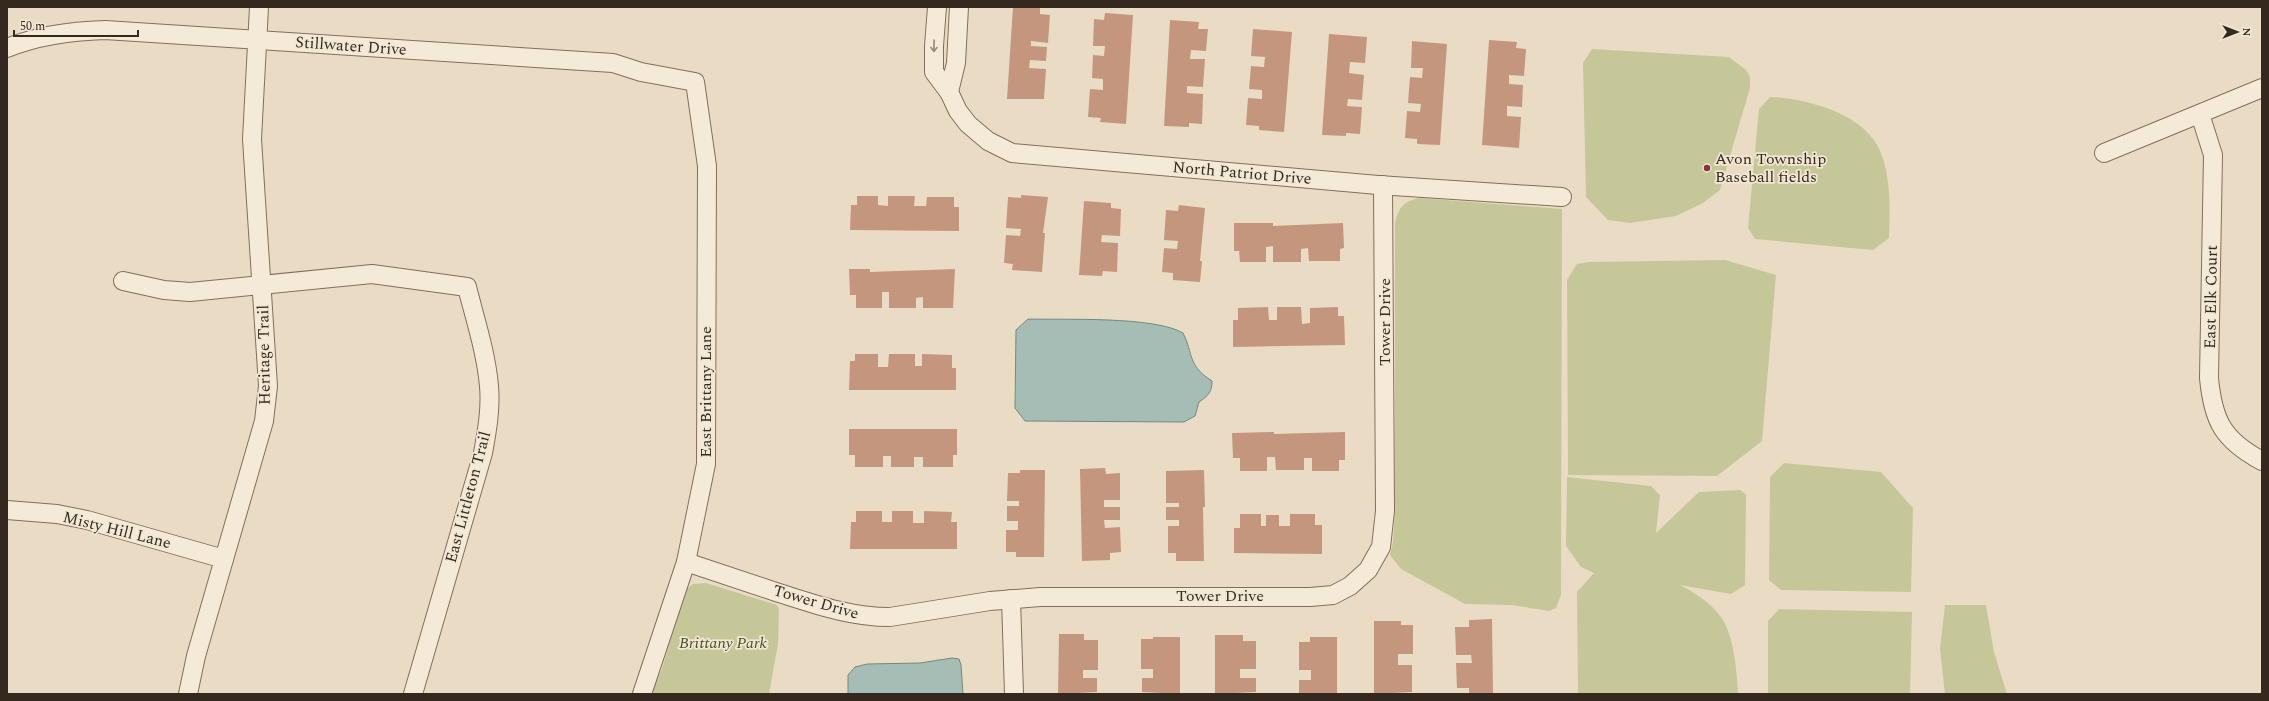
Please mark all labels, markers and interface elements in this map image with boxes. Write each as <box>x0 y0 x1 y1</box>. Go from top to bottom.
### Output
scale bar <box>14 12 138 38</box>
north arrow <box>2217 12 2257 52</box>
text: 50 m <box>20 17 45 36</box>
text: N <box>2238 28 2255 37</box>
street label: Stillwater Drive <box>295 30 407 62</box>
one-way arrow <box>930 39 938 52</box>
place label: Avon Township Baseball fields <box>1715 147 1826 189</box>
street label: North Patriot Drive <box>1172 155 1312 191</box>
marker: Avon Township Baseball fields <box>1702 163 1712 173</box>
street label: East Elk Court <box>2198 244 2224 349</box>
street label: Tower Drive <box>1373 278 1397 366</box>
street label: Heritage Trail <box>251 305 277 405</box>
street label: East Brittany Lane <box>694 326 718 458</box>
street label: East Littleton Trail <box>439 428 497 566</box>
street label: Misty Hill Lane <box>60 505 174 555</box>
street label: Tower Drive <box>770 578 862 626</box>
street label: Tower Drive <box>1176 584 1264 608</box>
park label: Brittany Park <box>679 631 767 655</box>

